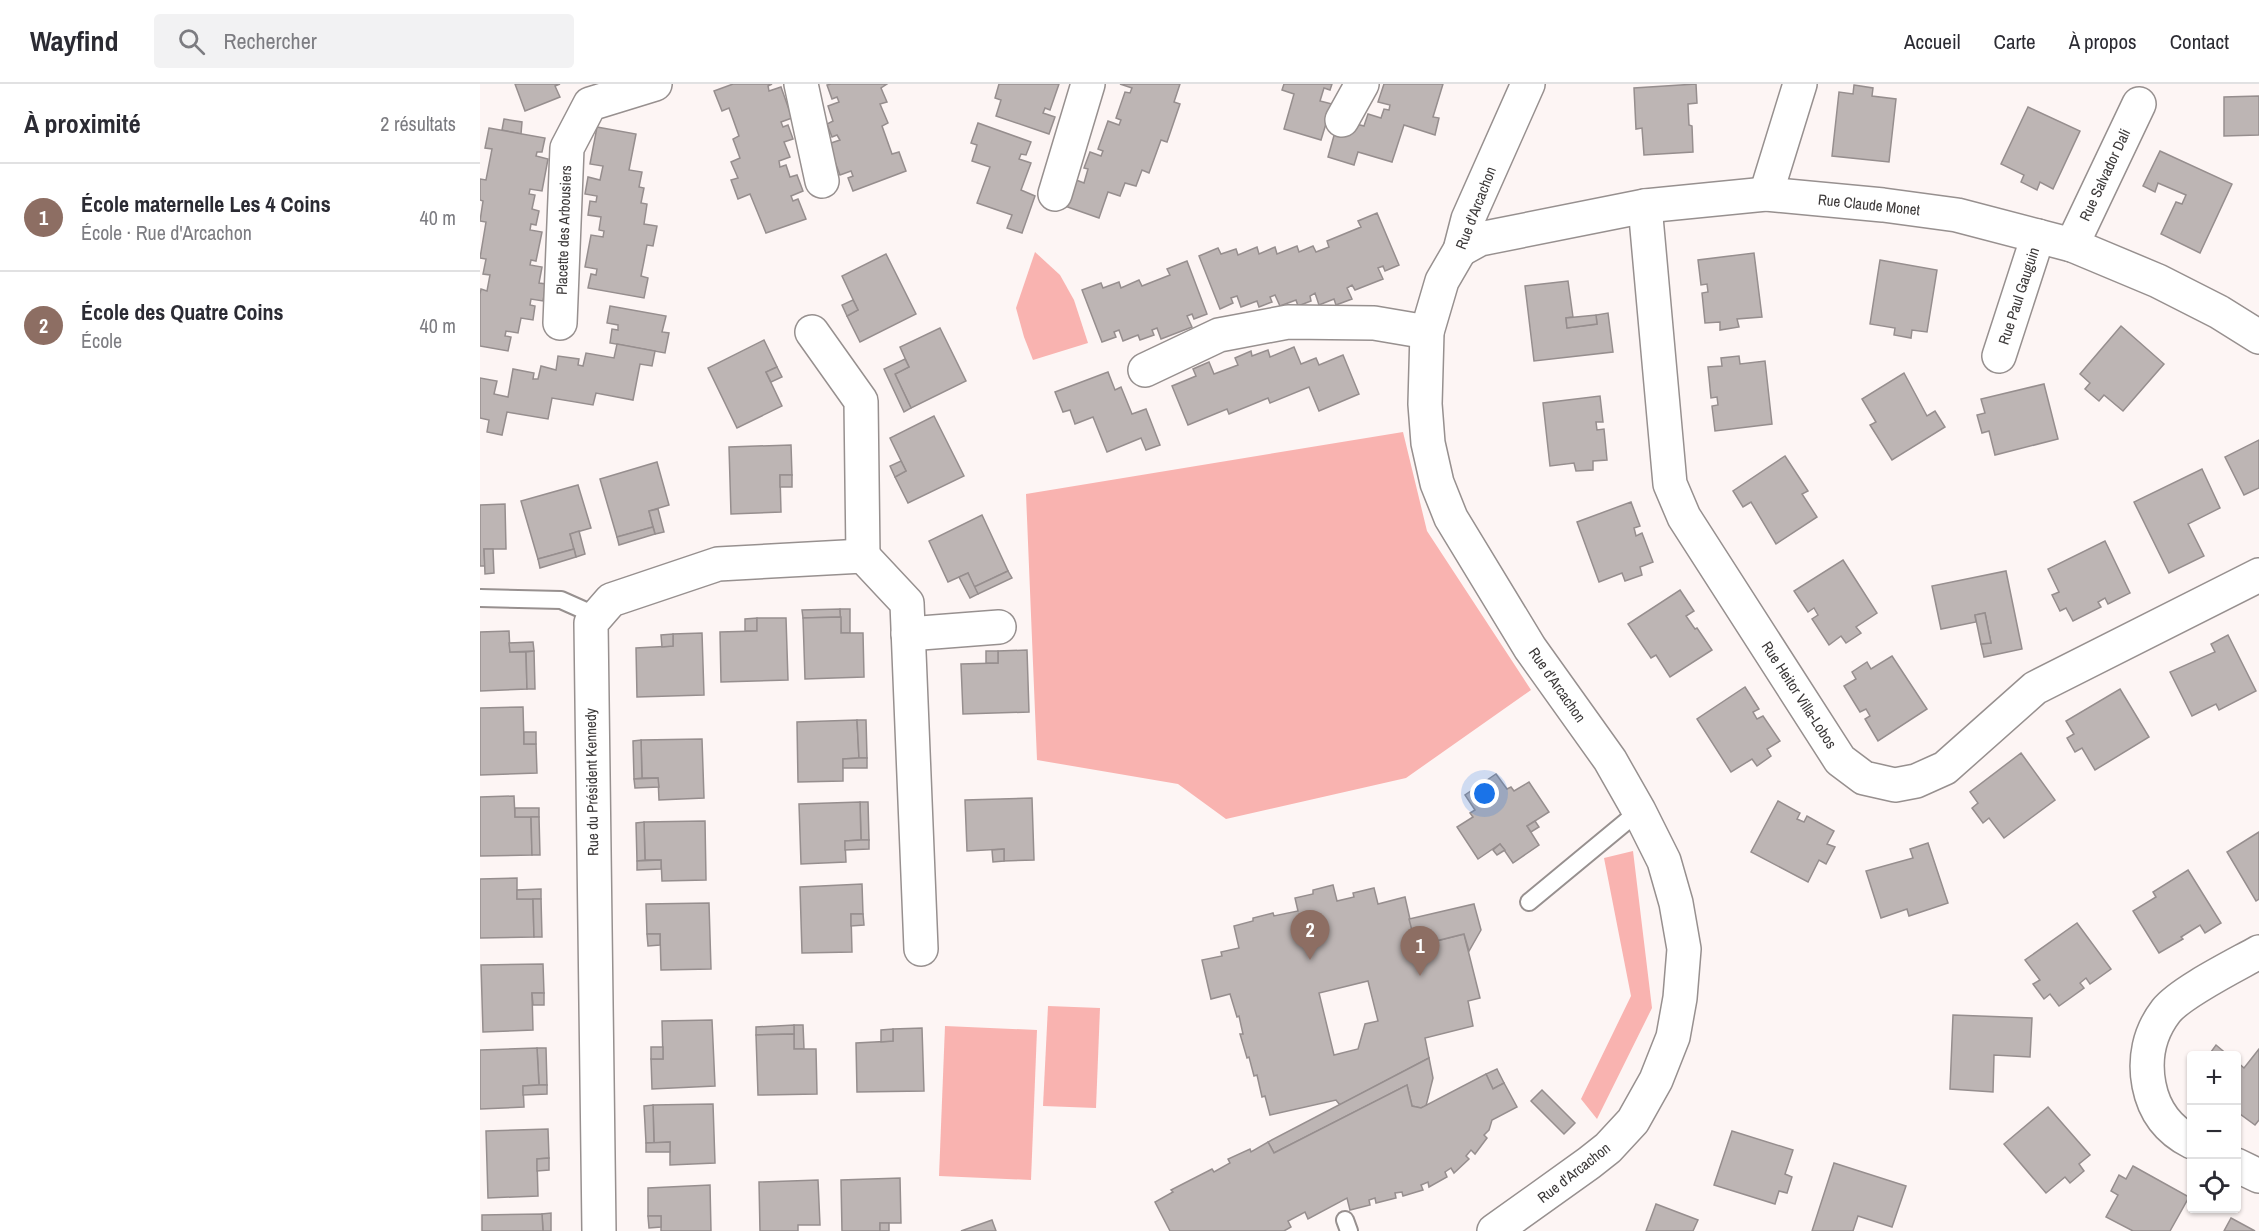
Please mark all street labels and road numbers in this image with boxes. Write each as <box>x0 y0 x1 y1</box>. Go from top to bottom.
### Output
street label: Rue Salvador Dali <box>2074 125 2135 224</box>
street label: Rue d'Arcachon <box>1450 163 1501 252</box>
street label: Placette des Arbousiers <box>551 165 576 295</box>
street label: Rue Claude Monet <box>1817 189 1922 220</box>
street label: Rue Paul Gauguin <box>1993 244 2044 347</box>
street label: Rue Heitor Villa-Lobos <box>1757 637 1842 753</box>
street label: Rue d'Arcachon <box>1524 643 1591 726</box>
street label: Rue du Président Kennedy <box>580 707 603 856</box>
street label: Rue d'Arcachon <box>1533 1138 1614 1208</box>

